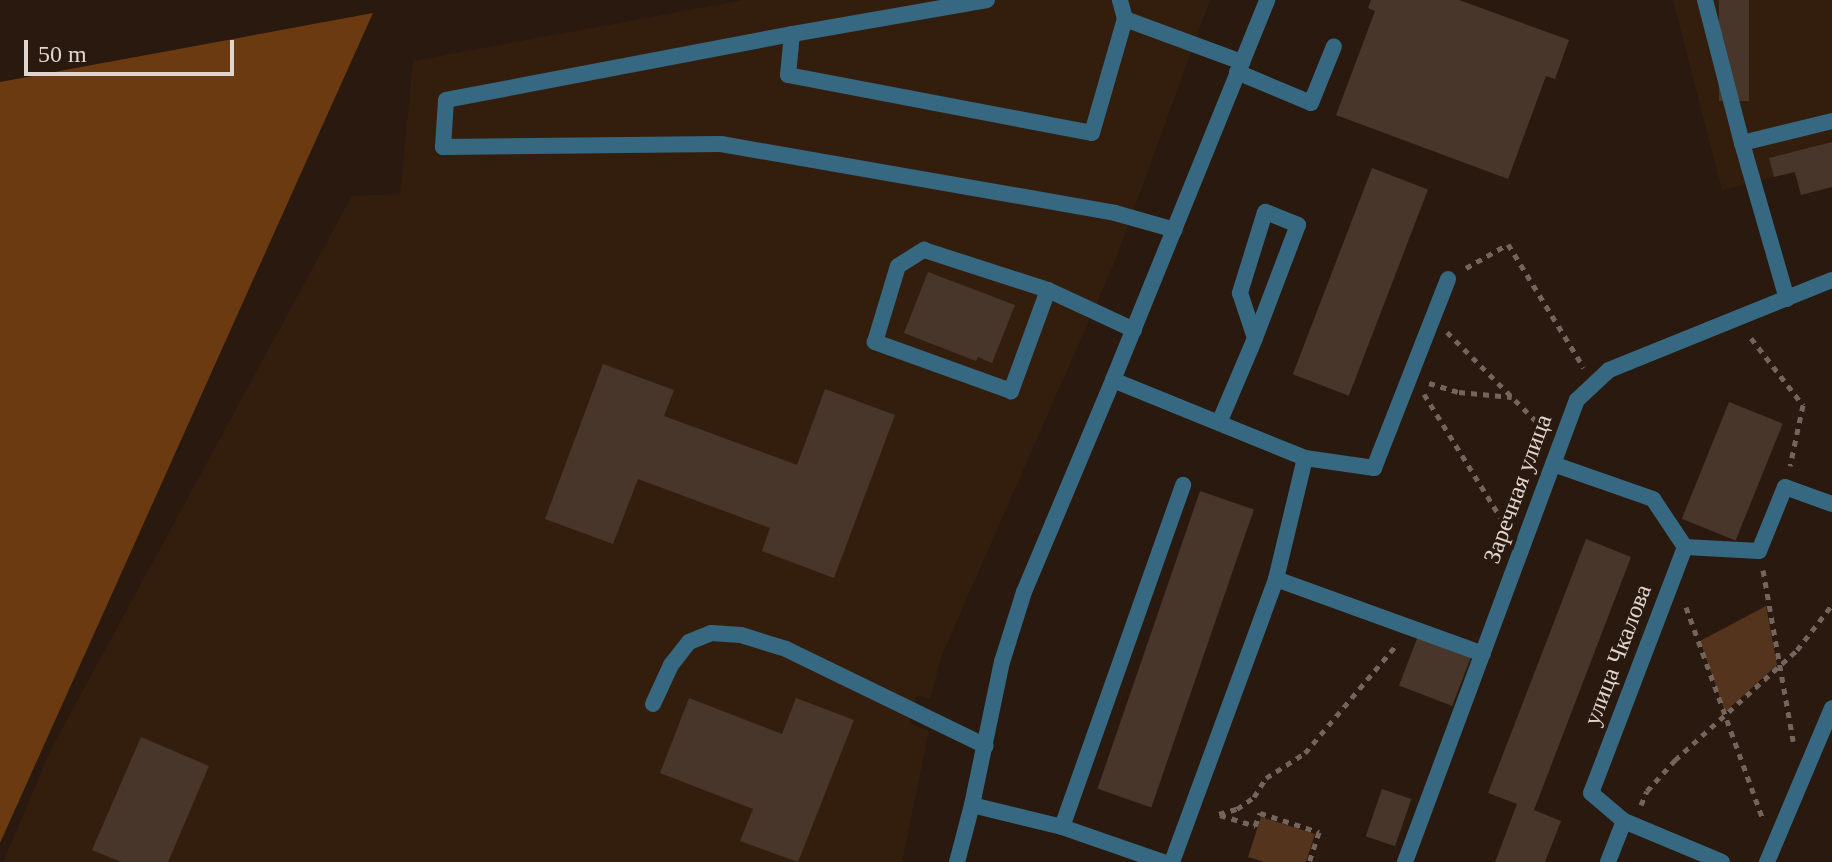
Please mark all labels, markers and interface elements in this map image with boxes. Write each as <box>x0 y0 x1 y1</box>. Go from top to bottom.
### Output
scale bar <box>28 24 238 74</box>
text: 50 m <box>38 41 87 67</box>
street label: Заречная улица <box>1478 410 1558 568</box>
street label: улица Чкалова <box>1578 580 1658 730</box>

